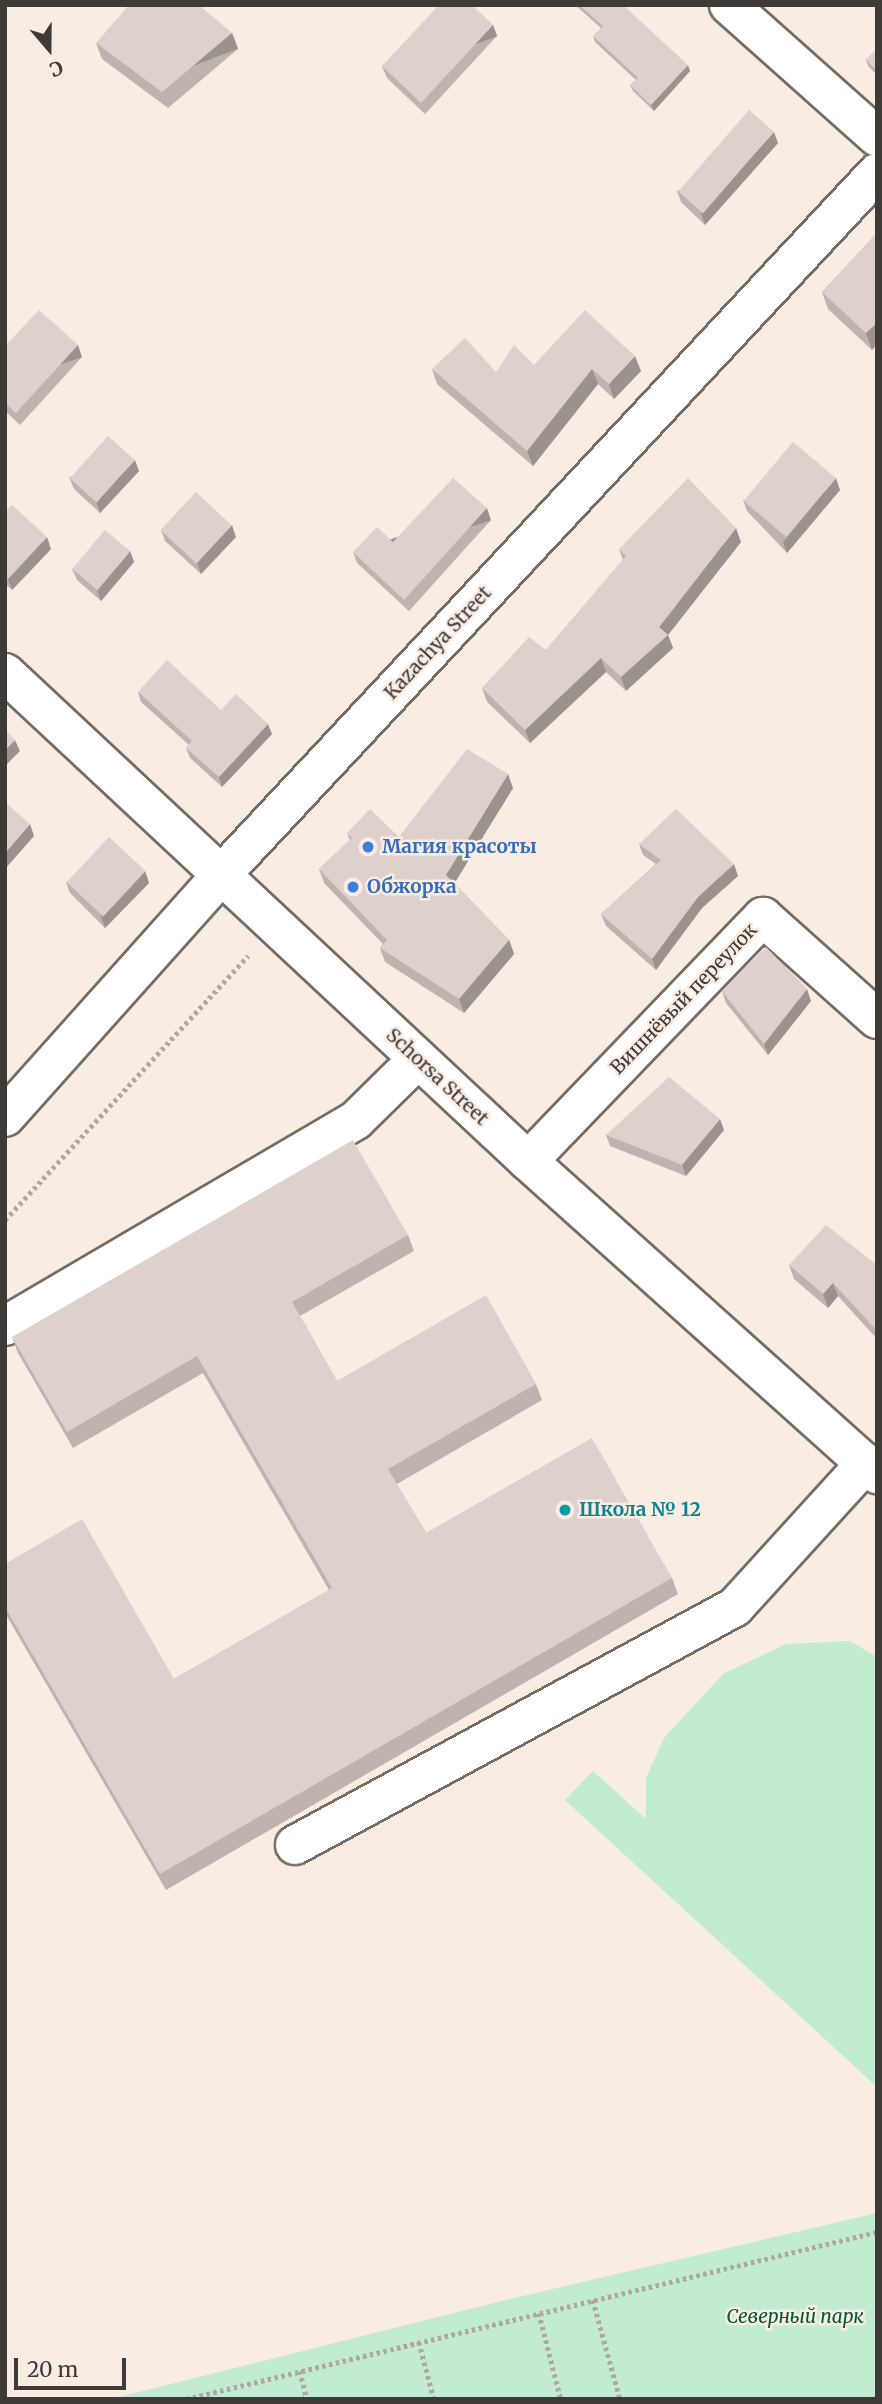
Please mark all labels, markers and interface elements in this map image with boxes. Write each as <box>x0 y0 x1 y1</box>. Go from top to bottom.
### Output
north arrow <box>14 14 84 84</box>
text: С <box>46 55 66 82</box>
street label: Kazachya Street <box>380 582 496 704</box>
place label: Магия красоты <box>382 836 537 858</box>
marker: Магия красоты <box>360 839 376 855</box>
place label: Обжорка <box>367 876 457 898</box>
marker: Обжорка <box>345 879 361 895</box>
street label: Вишнёвый переулок <box>606 919 762 1079</box>
street label: Schorsa Street <box>381 1024 493 1130</box>
place label: Школа № 12 <box>579 1499 701 1521</box>
marker: Школа № 12 <box>557 1502 573 1518</box>
park label: Северный парк <box>726 2306 864 2328</box>
scale bar <box>18 2344 130 2388</box>
text: 20 m <box>27 2356 78 2383</box>

